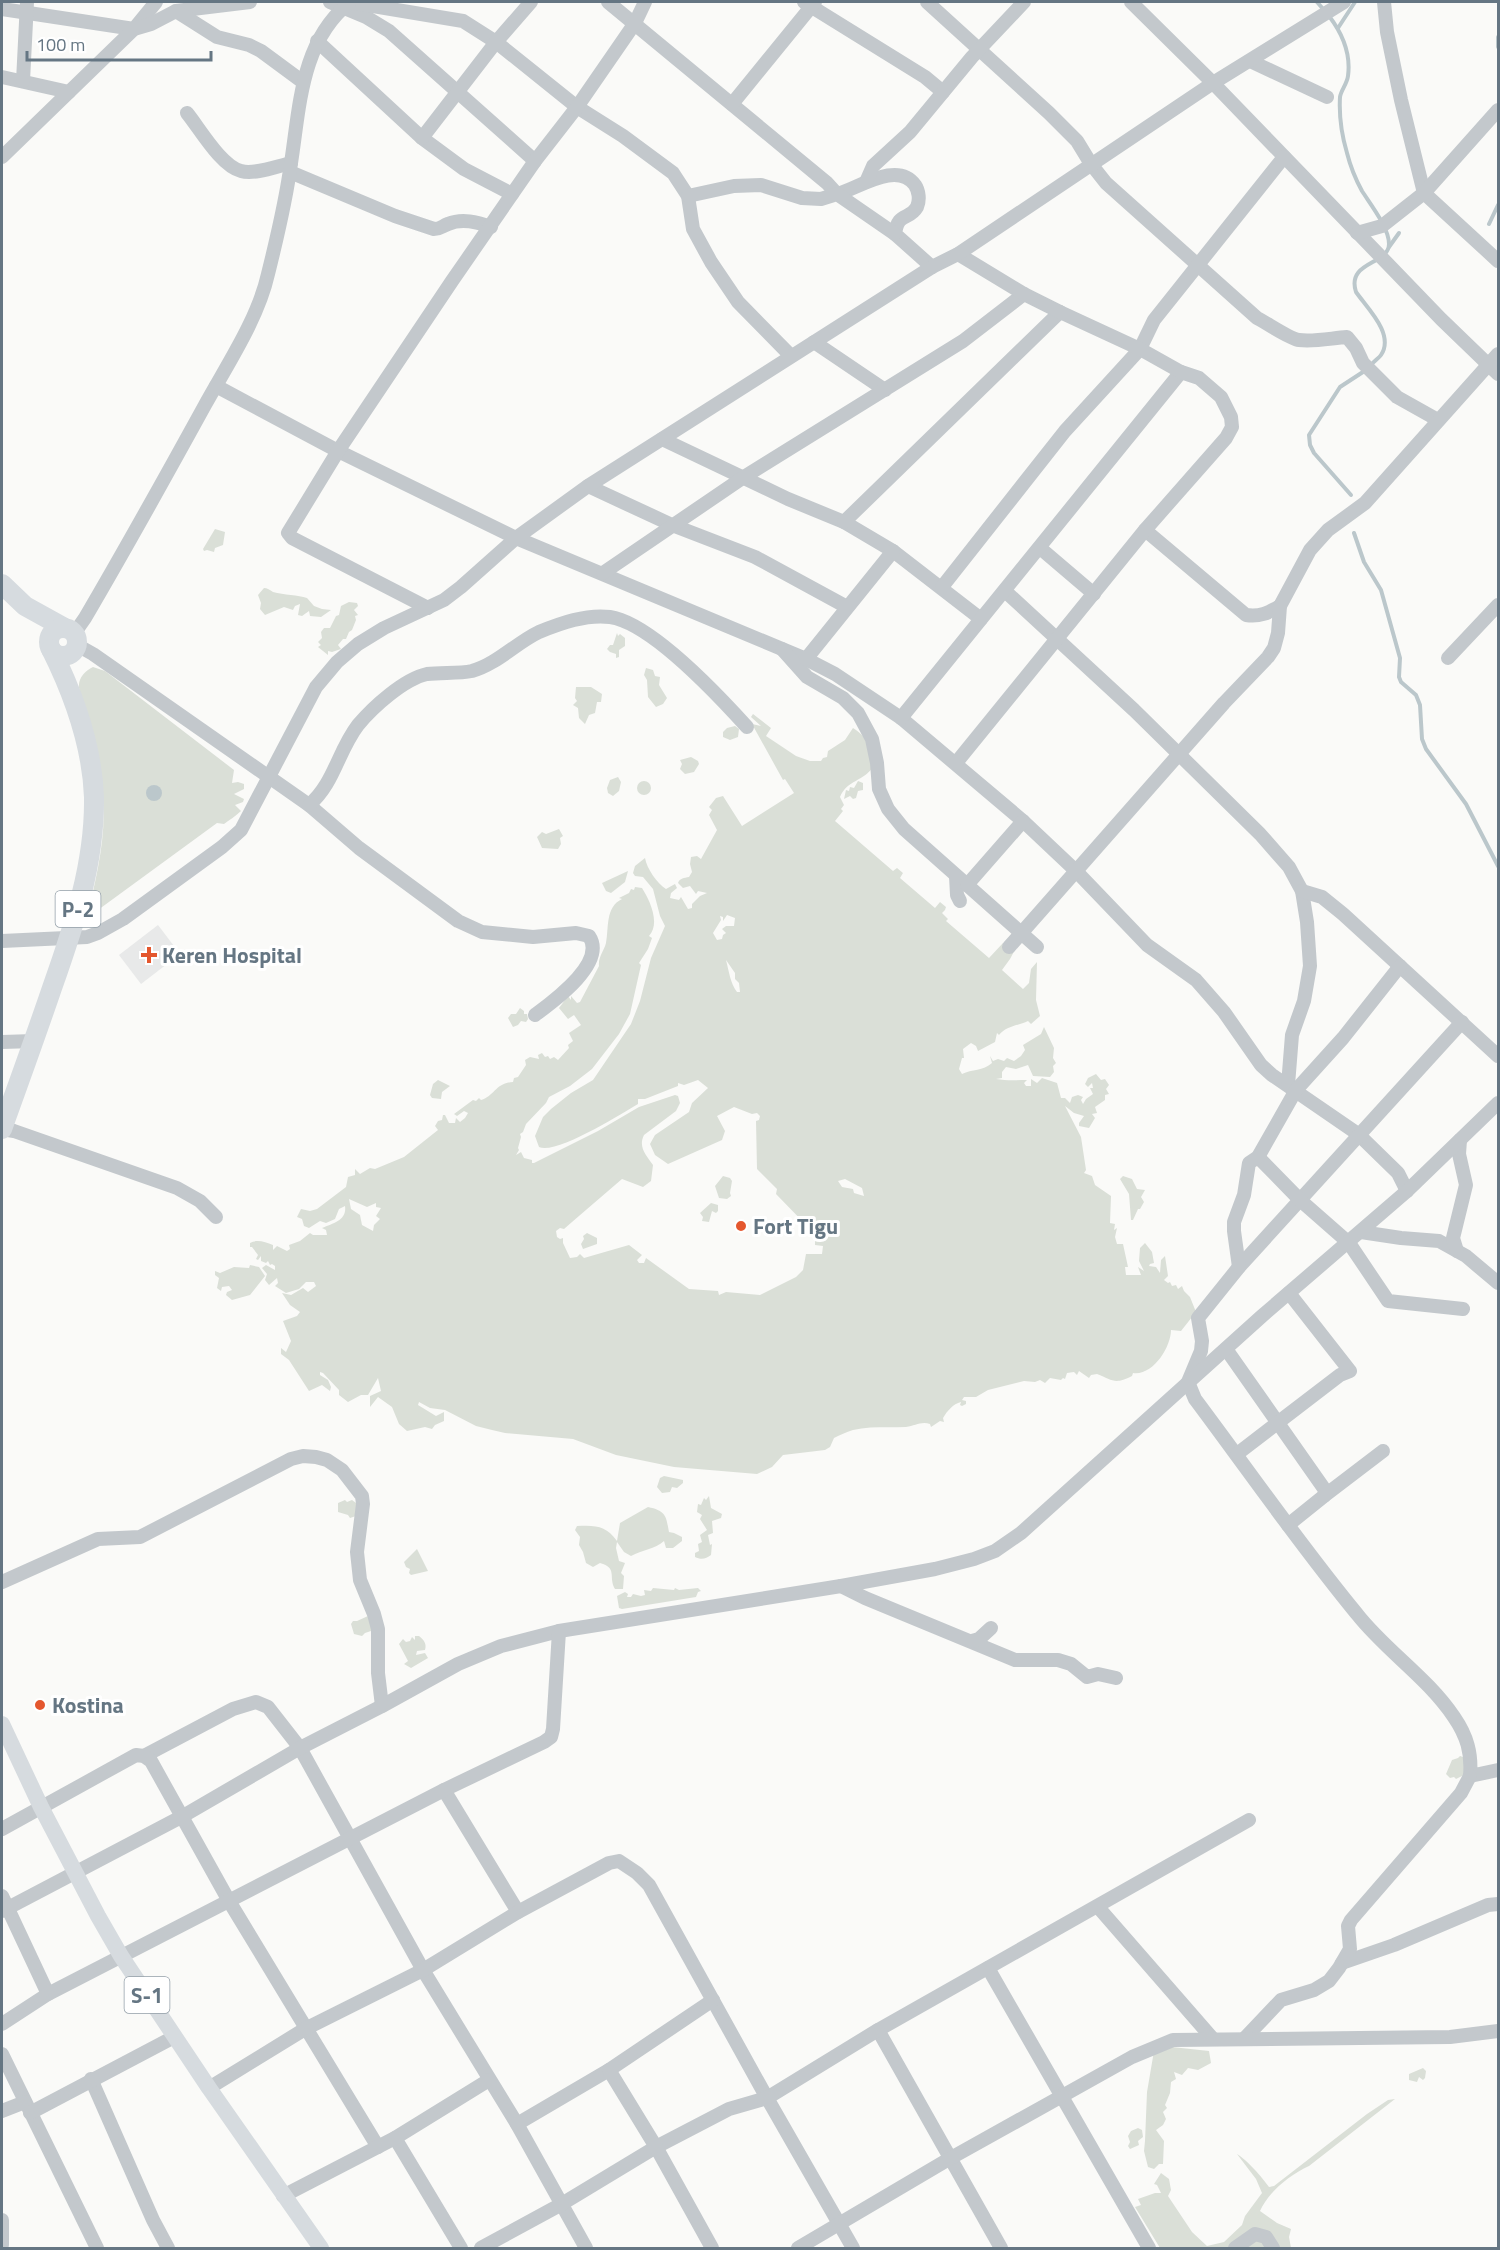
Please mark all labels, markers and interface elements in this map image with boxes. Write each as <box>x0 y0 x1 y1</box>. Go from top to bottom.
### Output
scale bar <box>27 24 212 62</box>
text: 100 m <box>36 31 85 58</box>
road number: P-2 <box>56 891 100 927</box>
place label: Keren Hospital <box>162 938 302 972</box>
marker: Keren Hospital <box>140 946 158 964</box>
place label: Fort Tigu <box>753 1209 838 1243</box>
marker: Fort Tigu <box>734 1219 748 1233</box>
place label: Kostina <box>52 1688 124 1722</box>
marker: Kostina <box>33 1698 47 1712</box>
road number: S-1 <box>124 1977 170 2013</box>

